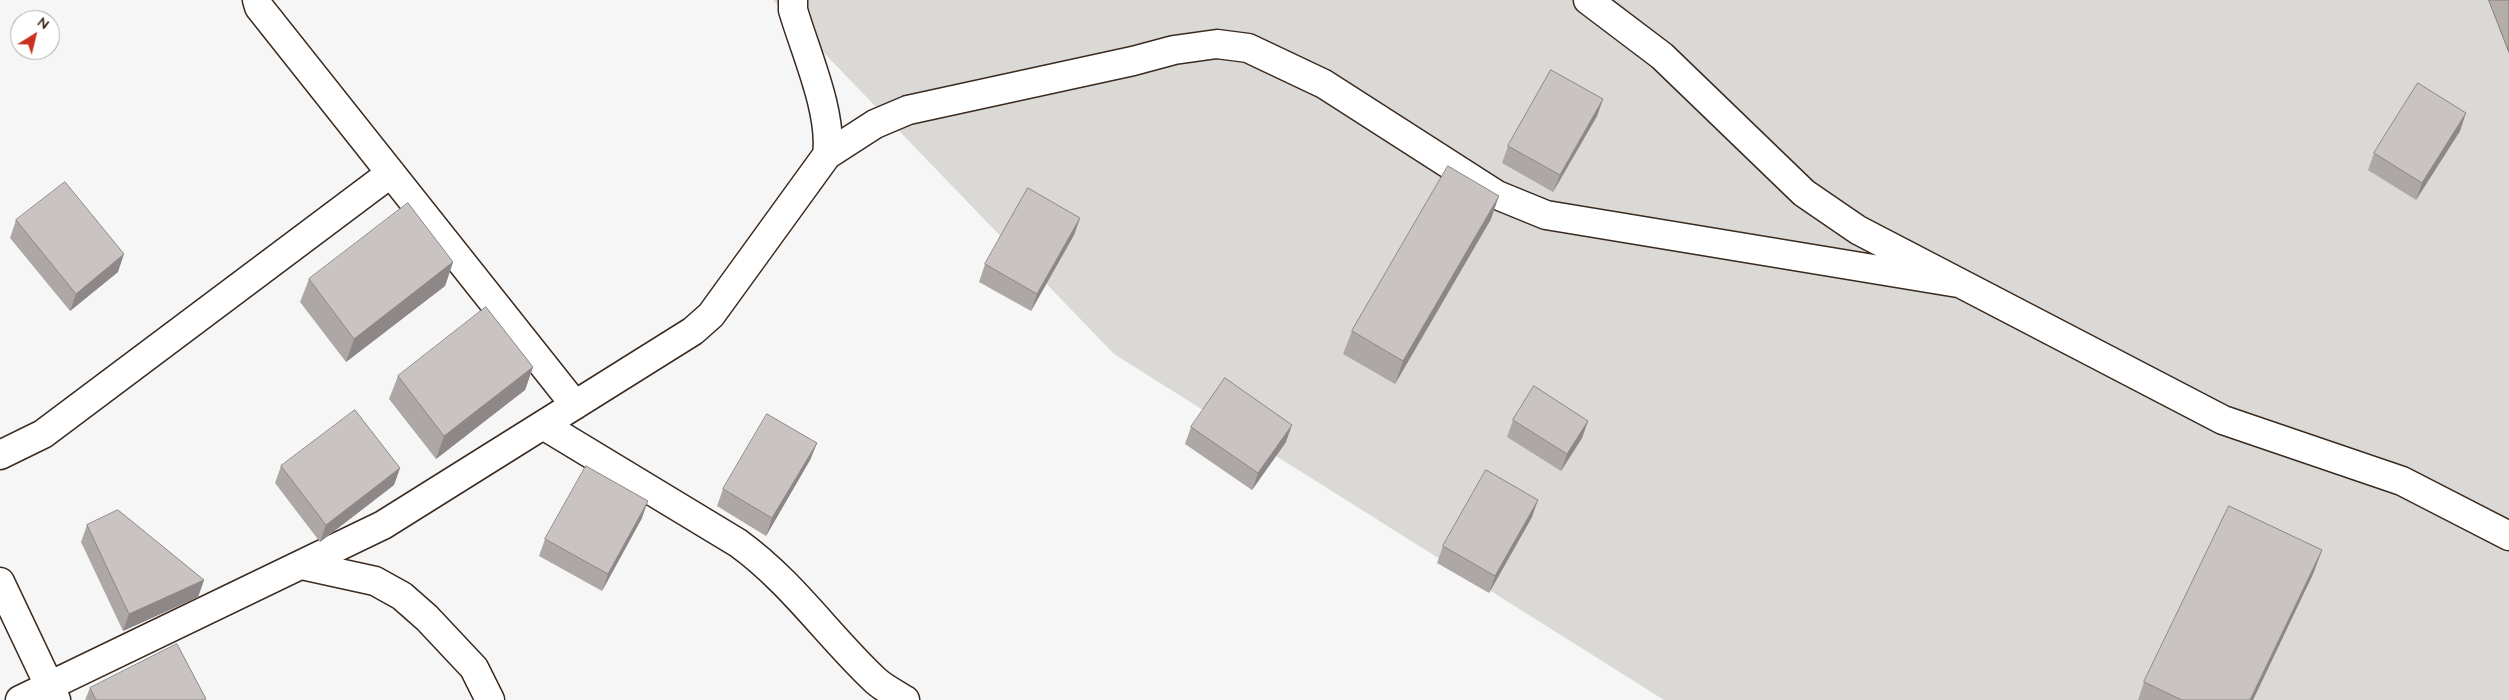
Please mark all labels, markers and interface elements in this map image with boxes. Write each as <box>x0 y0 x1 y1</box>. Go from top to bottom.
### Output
north arrow <box>10 10 60 60</box>
text: N <box>34 13 53 34</box>

